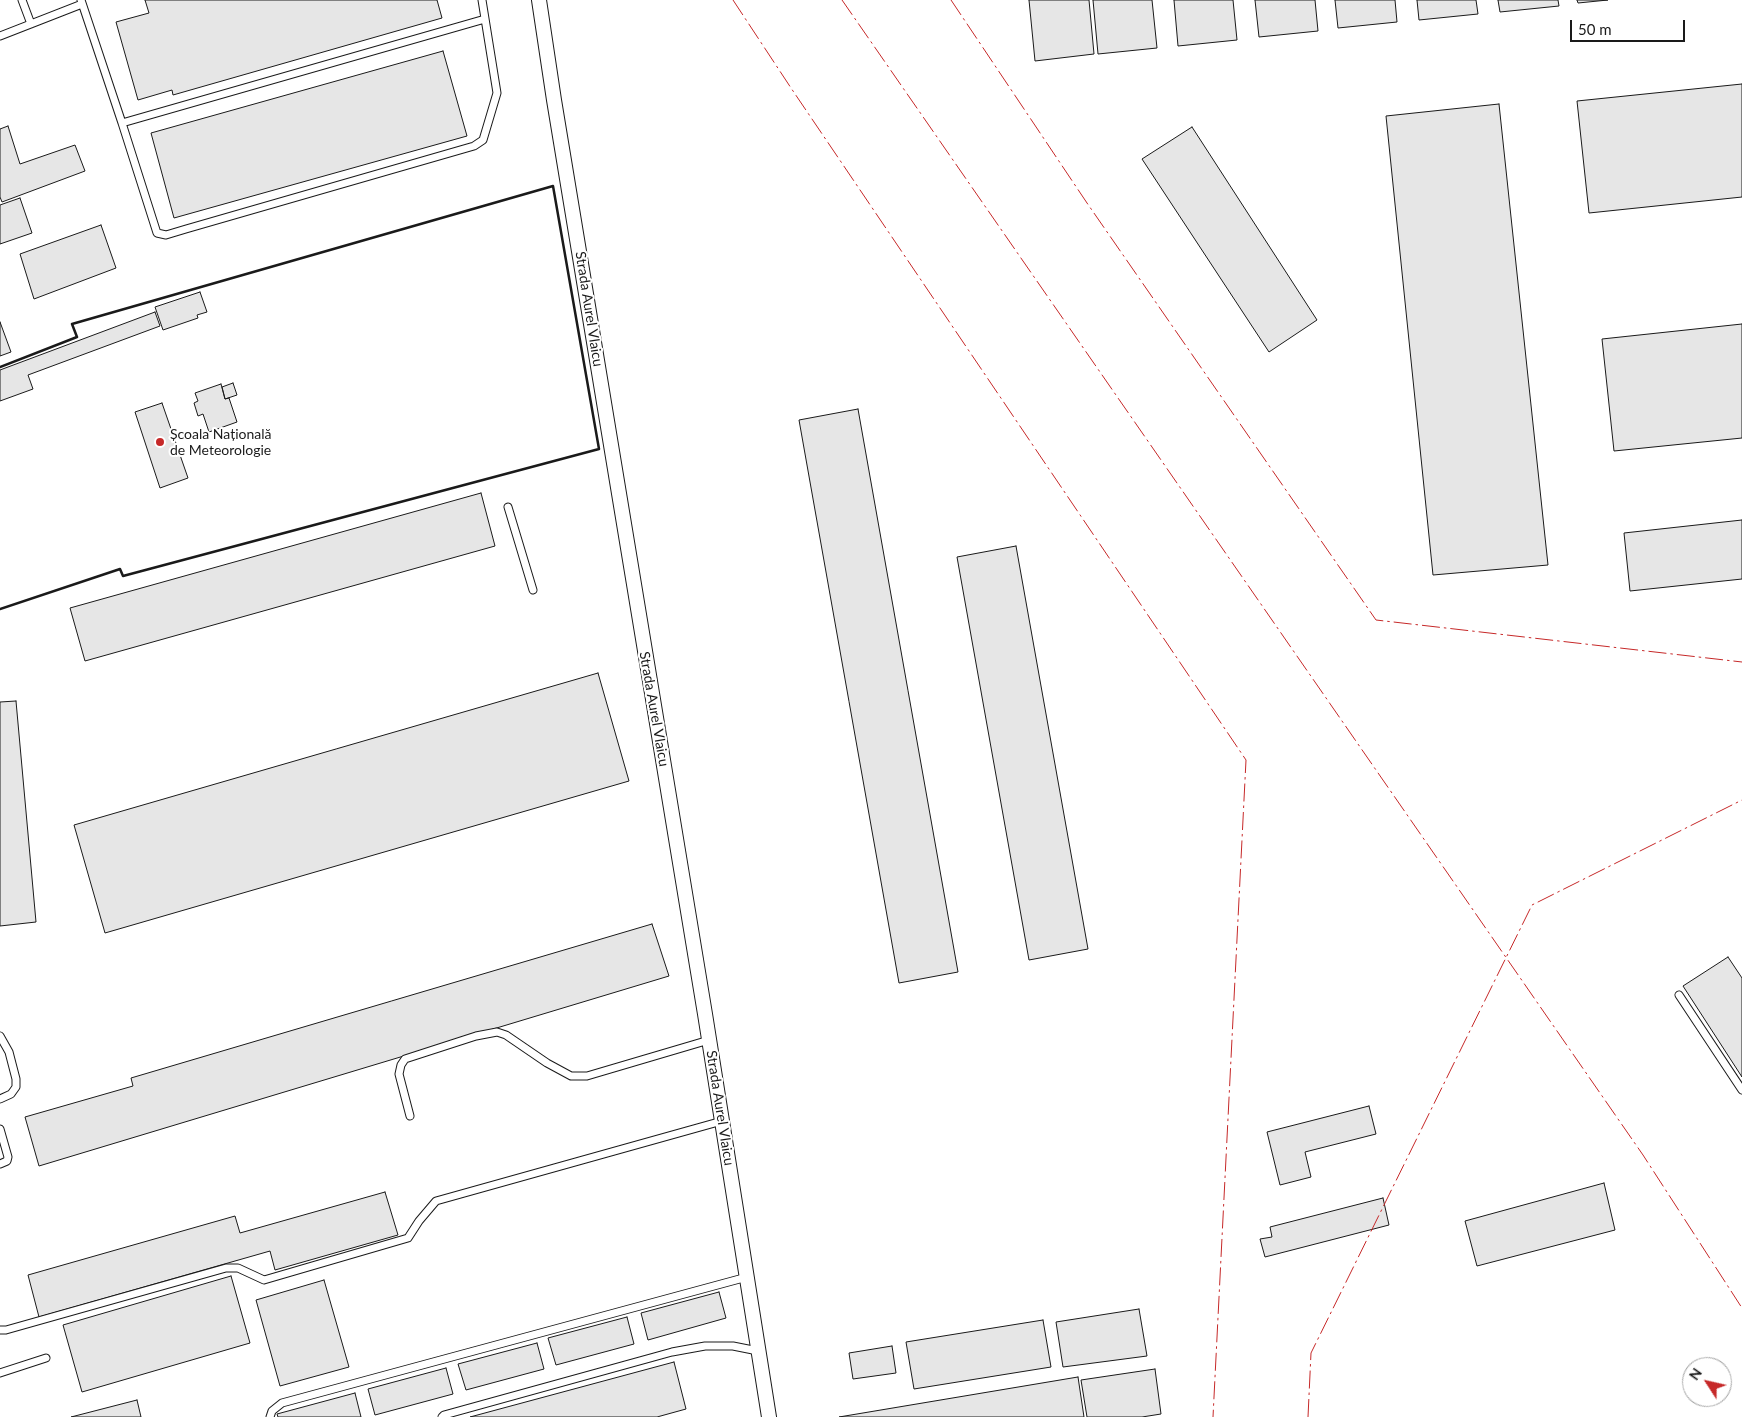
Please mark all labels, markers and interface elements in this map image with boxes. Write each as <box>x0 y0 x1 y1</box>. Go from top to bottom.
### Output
scale bar <box>1572 10 1687 42</box>
text: 50 m <box>1578 20 1612 38</box>
street label: Strada Aurel Vlaicu <box>572 250 606 368</box>
place label: Școala Națională de Meteorologie <box>170 426 272 458</box>
marker: Școala Națională de Meteorologie <box>154 436 166 448</box>
street label: Strada Aurel Vlaicu <box>636 650 672 768</box>
street label: Strada Aurel Vlaicu <box>703 1049 737 1167</box>
north arrow <box>1682 1357 1732 1407</box>
text: N <box>1685 1364 1705 1383</box>

